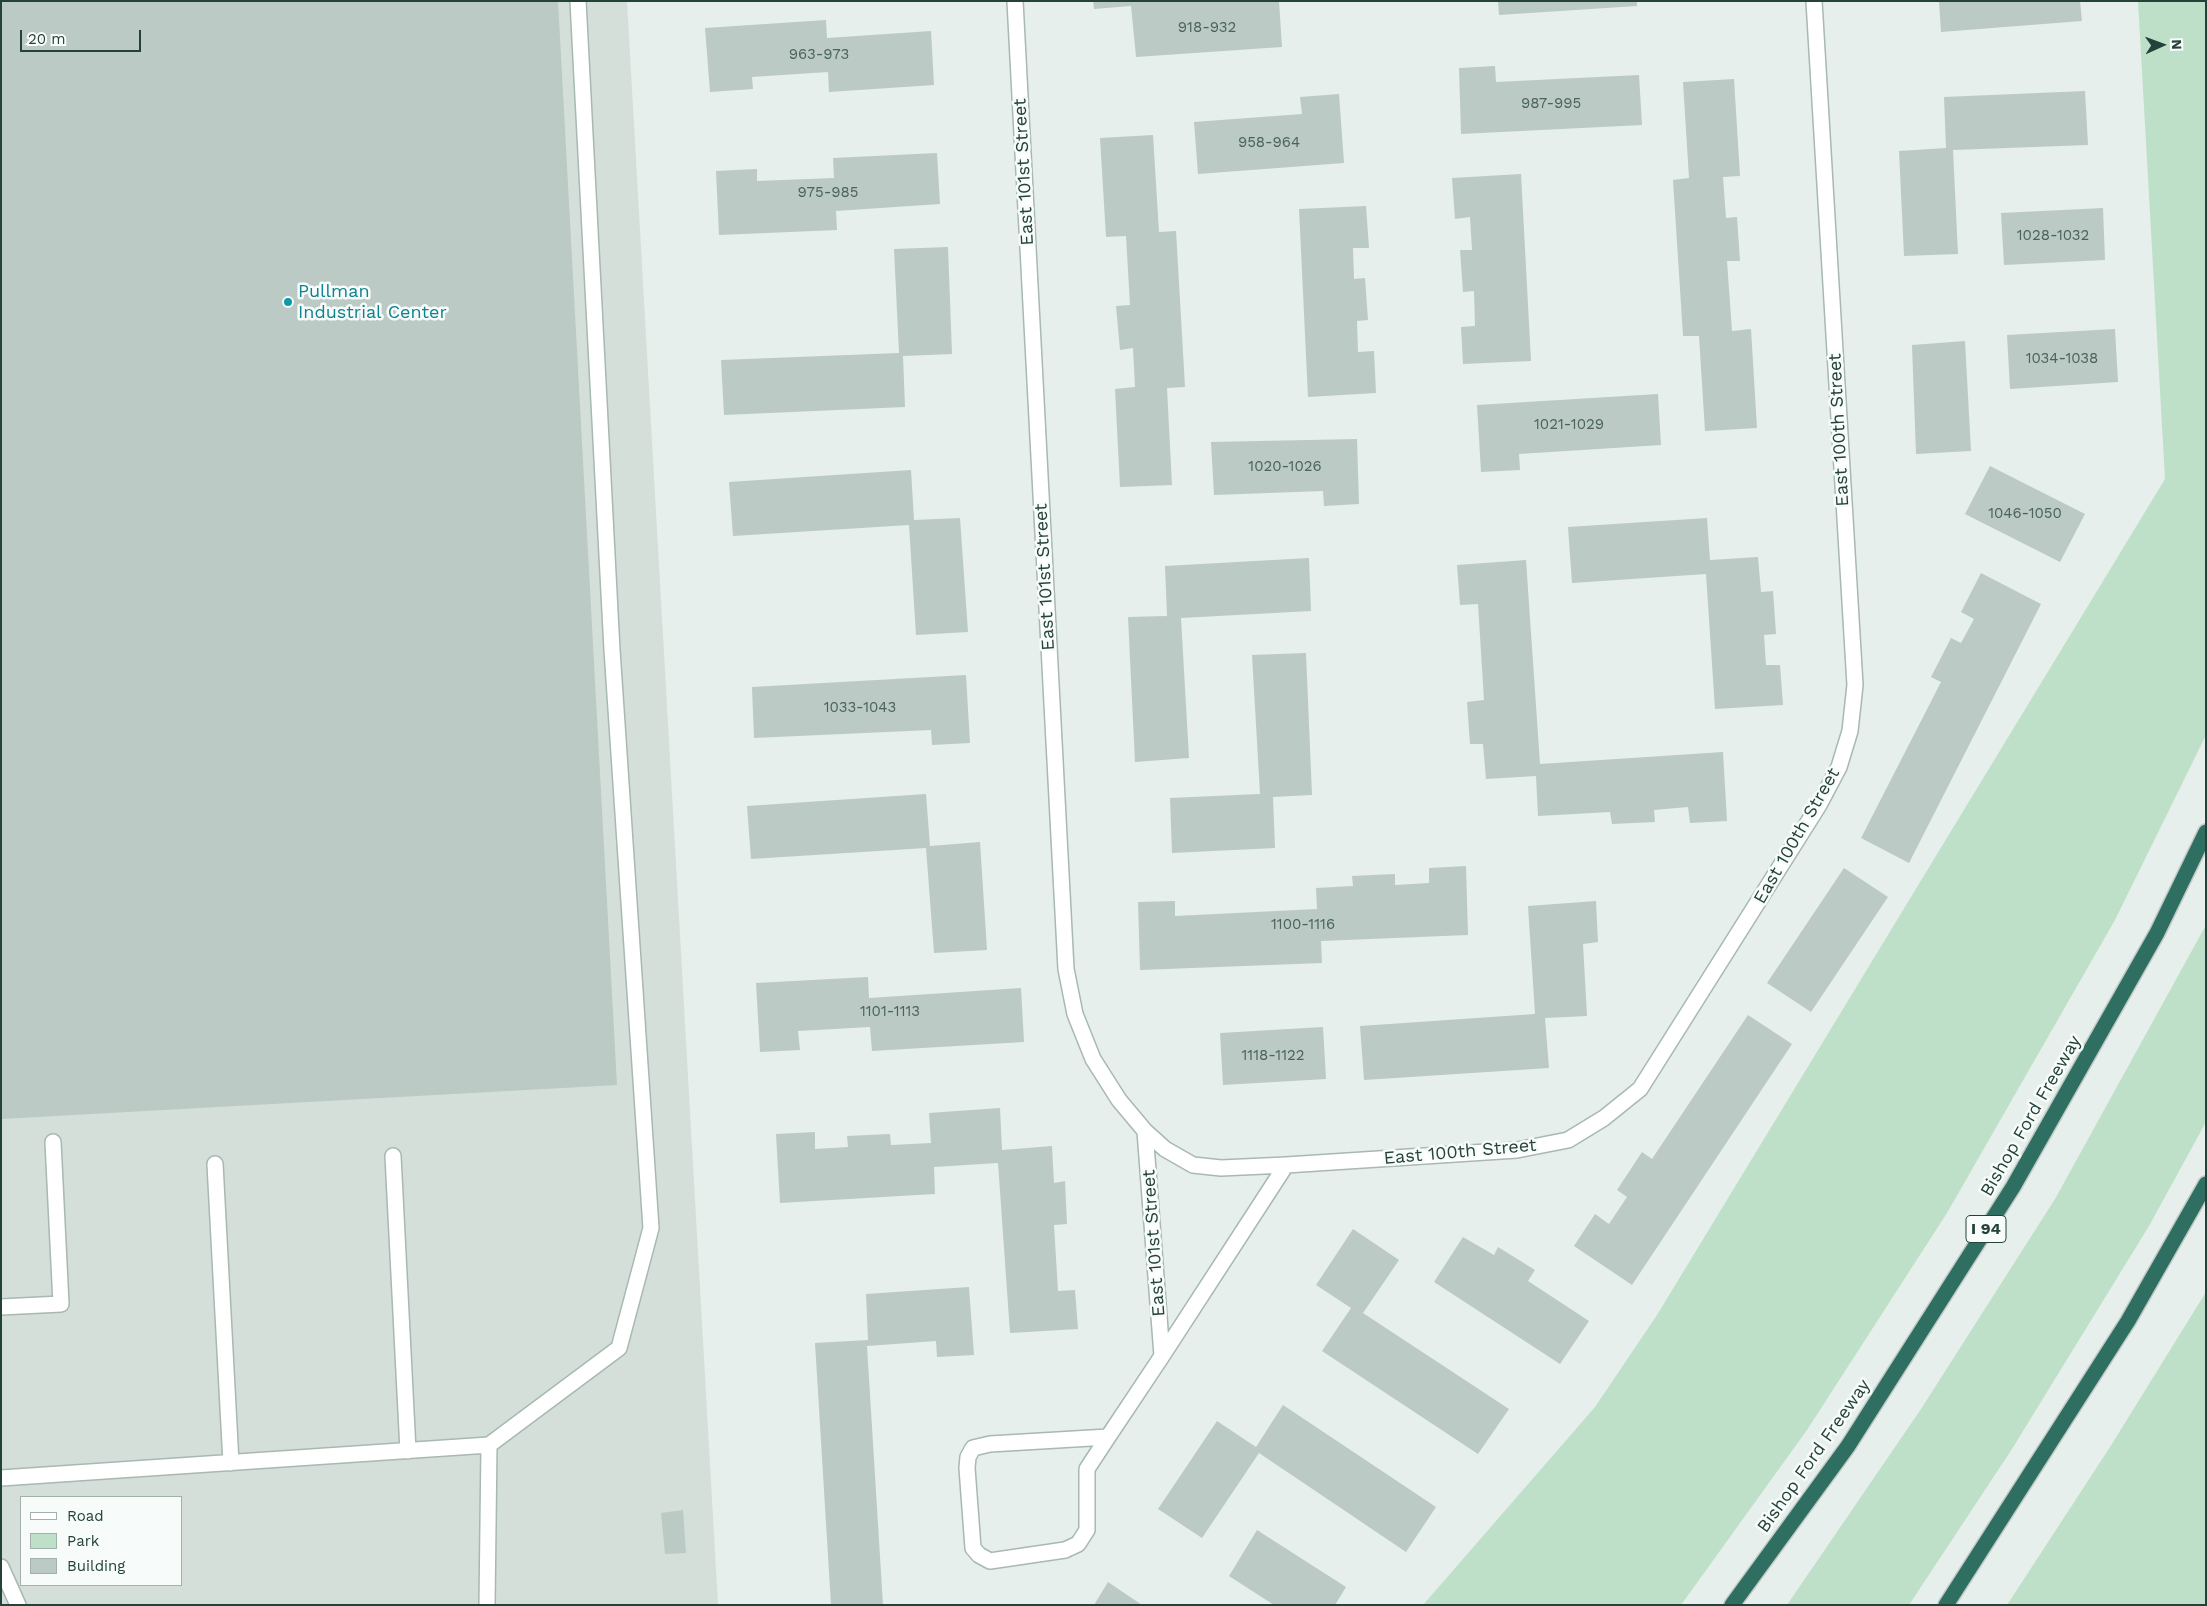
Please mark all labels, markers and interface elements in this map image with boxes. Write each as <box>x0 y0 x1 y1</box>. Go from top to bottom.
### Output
house number: 918-932 <box>1178 19 1236 37</box>
scale bar <box>22 20 144 52</box>
north arrow <box>2137 20 2187 70</box>
text: 20 m <box>28 30 66 48</box>
text: N <box>2169 39 2185 50</box>
house number: 963-973 <box>789 46 849 64</box>
house number: 987-995 <box>1521 95 1581 113</box>
street label: East 101st Street <box>1009 98 1039 246</box>
house number: 958-964 <box>1238 134 1300 152</box>
house number: 975-985 <box>798 184 858 202</box>
house number: 1028-1032 <box>2017 227 2089 245</box>
place label: Pullman Industrial Center <box>298 281 447 324</box>
marker: Pullman Industrial Center <box>282 296 294 308</box>
house number: 1034-1038 <box>2026 350 2098 368</box>
street label: East 100th Street <box>1824 353 1854 507</box>
house number: 1021-1029 <box>1534 416 1604 434</box>
house number: 1020-1026 <box>1248 458 1322 476</box>
street label: East 101st Street <box>1030 503 1060 651</box>
house number: 1046-1050 <box>1988 505 2062 523</box>
house number: 1033-1043 <box>824 699 896 717</box>
street label: East 100th Street <box>1749 764 1845 908</box>
house number: 1100-1116 <box>1271 916 1335 934</box>
house number: 1101-1113 <box>860 1003 920 1021</box>
street label: Bishop Ford Freeway <box>1976 1032 2086 1200</box>
house number: 1118-1122 <box>1241 1047 1305 1065</box>
street label: East 100th Street <box>1383 1135 1537 1169</box>
street label: East 101st Street <box>1138 1169 1170 1317</box>
road number: I 94 <box>1966 1216 2006 1242</box>
street label: Bishop Ford Freeway <box>1753 1375 1875 1537</box>
legend <box>20 1496 182 1586</box>
text: Road <box>67 1507 104 1525</box>
text: Park <box>67 1532 99 1550</box>
text: Building <box>67 1557 125 1575</box>

